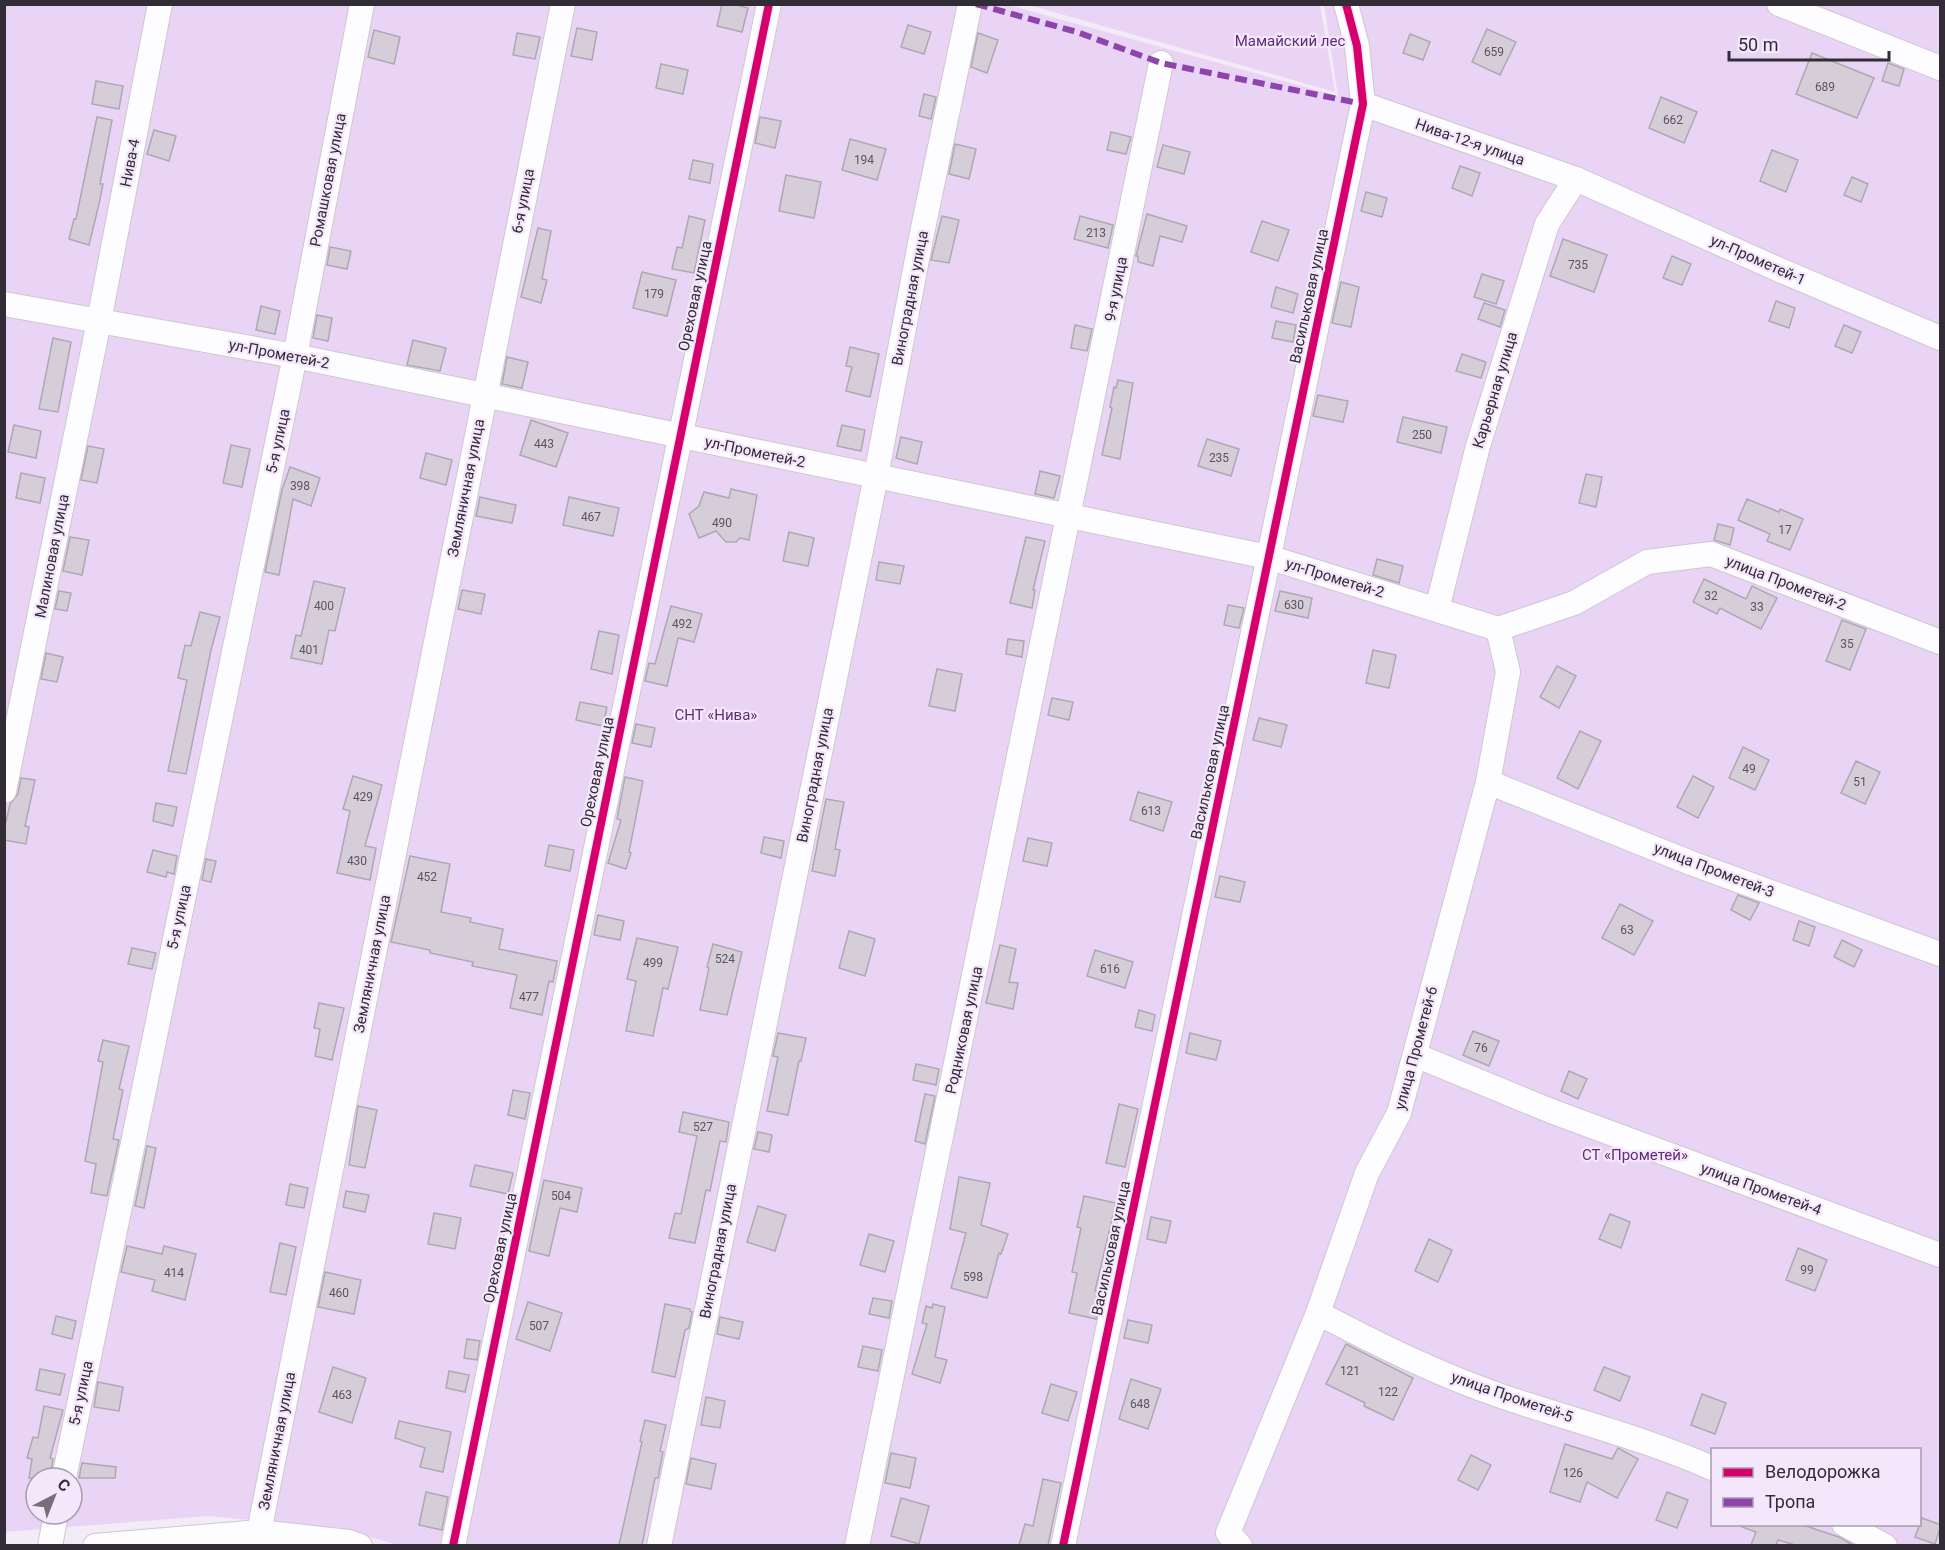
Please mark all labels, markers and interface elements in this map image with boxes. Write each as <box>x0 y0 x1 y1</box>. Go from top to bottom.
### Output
scale bar <box>1729 24 1890 62</box>
park label: Мамайский лес <box>1235 32 1345 50</box>
text: 50 m <box>1738 34 1778 55</box>
house number: 659 <box>1484 45 1504 59</box>
house number: 689 <box>1815 80 1835 94</box>
street label: Ромашковая улица <box>306 112 350 248</box>
house number: 662 <box>1663 113 1683 127</box>
street label: Нива-12-я улица <box>1413 115 1527 169</box>
street label: Нива-4 <box>117 137 144 189</box>
house number: 194 <box>854 153 874 167</box>
street label: 6-я улица <box>508 167 538 235</box>
house number: 213 <box>1086 226 1106 240</box>
street label: Васильковая улица <box>1286 227 1332 365</box>
street label: Виноградная улица <box>888 229 932 367</box>
street label: ул-Прометей-1 <box>1708 231 1808 289</box>
street label: Ореховая улица <box>675 239 715 353</box>
street label: 9-я улица <box>1101 255 1131 323</box>
house number: 735 <box>1568 258 1588 272</box>
house number: 179 <box>644 287 664 301</box>
street label: Карьерная улица <box>1469 330 1521 450</box>
street label: ул-Прометей-2 <box>227 335 331 373</box>
street label: 5-я улица <box>262 407 294 475</box>
street label: Земляничная улица <box>444 417 488 559</box>
house number: 250 <box>1412 428 1432 442</box>
street label: ул-Прометей-2 <box>703 433 807 471</box>
house number: 443 <box>534 437 554 451</box>
house number: 235 <box>1209 451 1229 465</box>
house number: 398 <box>290 479 310 493</box>
street label: Малиновая улица <box>31 493 73 619</box>
house number: 467 <box>581 510 601 524</box>
house number: 490 <box>712 516 732 530</box>
house number: 17 <box>1778 523 1792 537</box>
street label: улица Прометей-2 <box>1723 552 1849 614</box>
street label: ул-Прометей-2 <box>1284 554 1386 602</box>
house number: 32 <box>1704 589 1718 603</box>
house number: 630 <box>1284 598 1304 612</box>
house number: 400 <box>314 599 334 613</box>
house number: 33 <box>1750 600 1764 614</box>
house number: 492 <box>672 617 692 631</box>
house number: 35 <box>1840 637 1854 651</box>
house number: 401 <box>299 643 319 657</box>
street label: Васильковая улица <box>1187 703 1233 841</box>
park label: СНТ «Нива» <box>675 706 757 724</box>
street label: Виноградная улица <box>793 706 837 844</box>
street label: Ореховая улица <box>577 715 617 829</box>
house number: 49 <box>1742 762 1756 776</box>
house number: 51 <box>1853 775 1867 789</box>
house number: 429 <box>353 790 373 804</box>
house number: 613 <box>1141 804 1161 818</box>
street label: улица Прометей-3 <box>1651 839 1777 901</box>
house number: 430 <box>347 854 367 868</box>
house number: 452 <box>417 870 437 884</box>
street label: 5-я улица <box>163 883 195 951</box>
street label: Земляничная улица <box>350 893 394 1035</box>
house number: 63 <box>1620 923 1634 937</box>
house number: 524 <box>715 952 735 966</box>
house number: 499 <box>643 956 663 970</box>
house number: 616 <box>1100 962 1120 976</box>
street label: Родниковая улица <box>942 964 986 1096</box>
street label: улица Прометей-6 <box>1391 984 1441 1112</box>
house number: 477 <box>519 990 539 1004</box>
house number: 76 <box>1474 1041 1488 1055</box>
house number: 527 <box>693 1120 713 1134</box>
park label: СТ «Прометей» <box>1582 1146 1688 1164</box>
street label: улица Прометей-4 <box>1698 1159 1824 1219</box>
street label: Васильковая улица <box>1088 1179 1134 1317</box>
street label: Виноградная улица <box>696 1182 740 1320</box>
house number: 504 <box>551 1189 571 1203</box>
street label: Ореховая улица <box>480 1191 520 1305</box>
house number: 99 <box>1800 1263 1814 1277</box>
house number: 414 <box>164 1266 184 1280</box>
house number: 598 <box>963 1270 983 1284</box>
house number: 460 <box>329 1286 349 1300</box>
house number: 507 <box>529 1319 549 1333</box>
street label: 5-я улица <box>65 1359 97 1427</box>
house number: 121 <box>1340 1364 1360 1378</box>
street label: улица Прометей-5 <box>1449 1368 1575 1426</box>
street label: Земляничная улица <box>255 1370 299 1512</box>
house number: 122 <box>1378 1385 1398 1399</box>
house number: 463 <box>332 1388 352 1402</box>
house number: 648 <box>1130 1397 1150 1411</box>
legend <box>1711 1448 1921 1526</box>
text: Велодорожка <box>1765 1461 1880 1482</box>
north arrow <box>24 1466 84 1526</box>
house number: 126 <box>1563 1466 1583 1480</box>
text: С <box>53 1475 74 1496</box>
text: Тропа <box>1765 1491 1815 1512</box>

